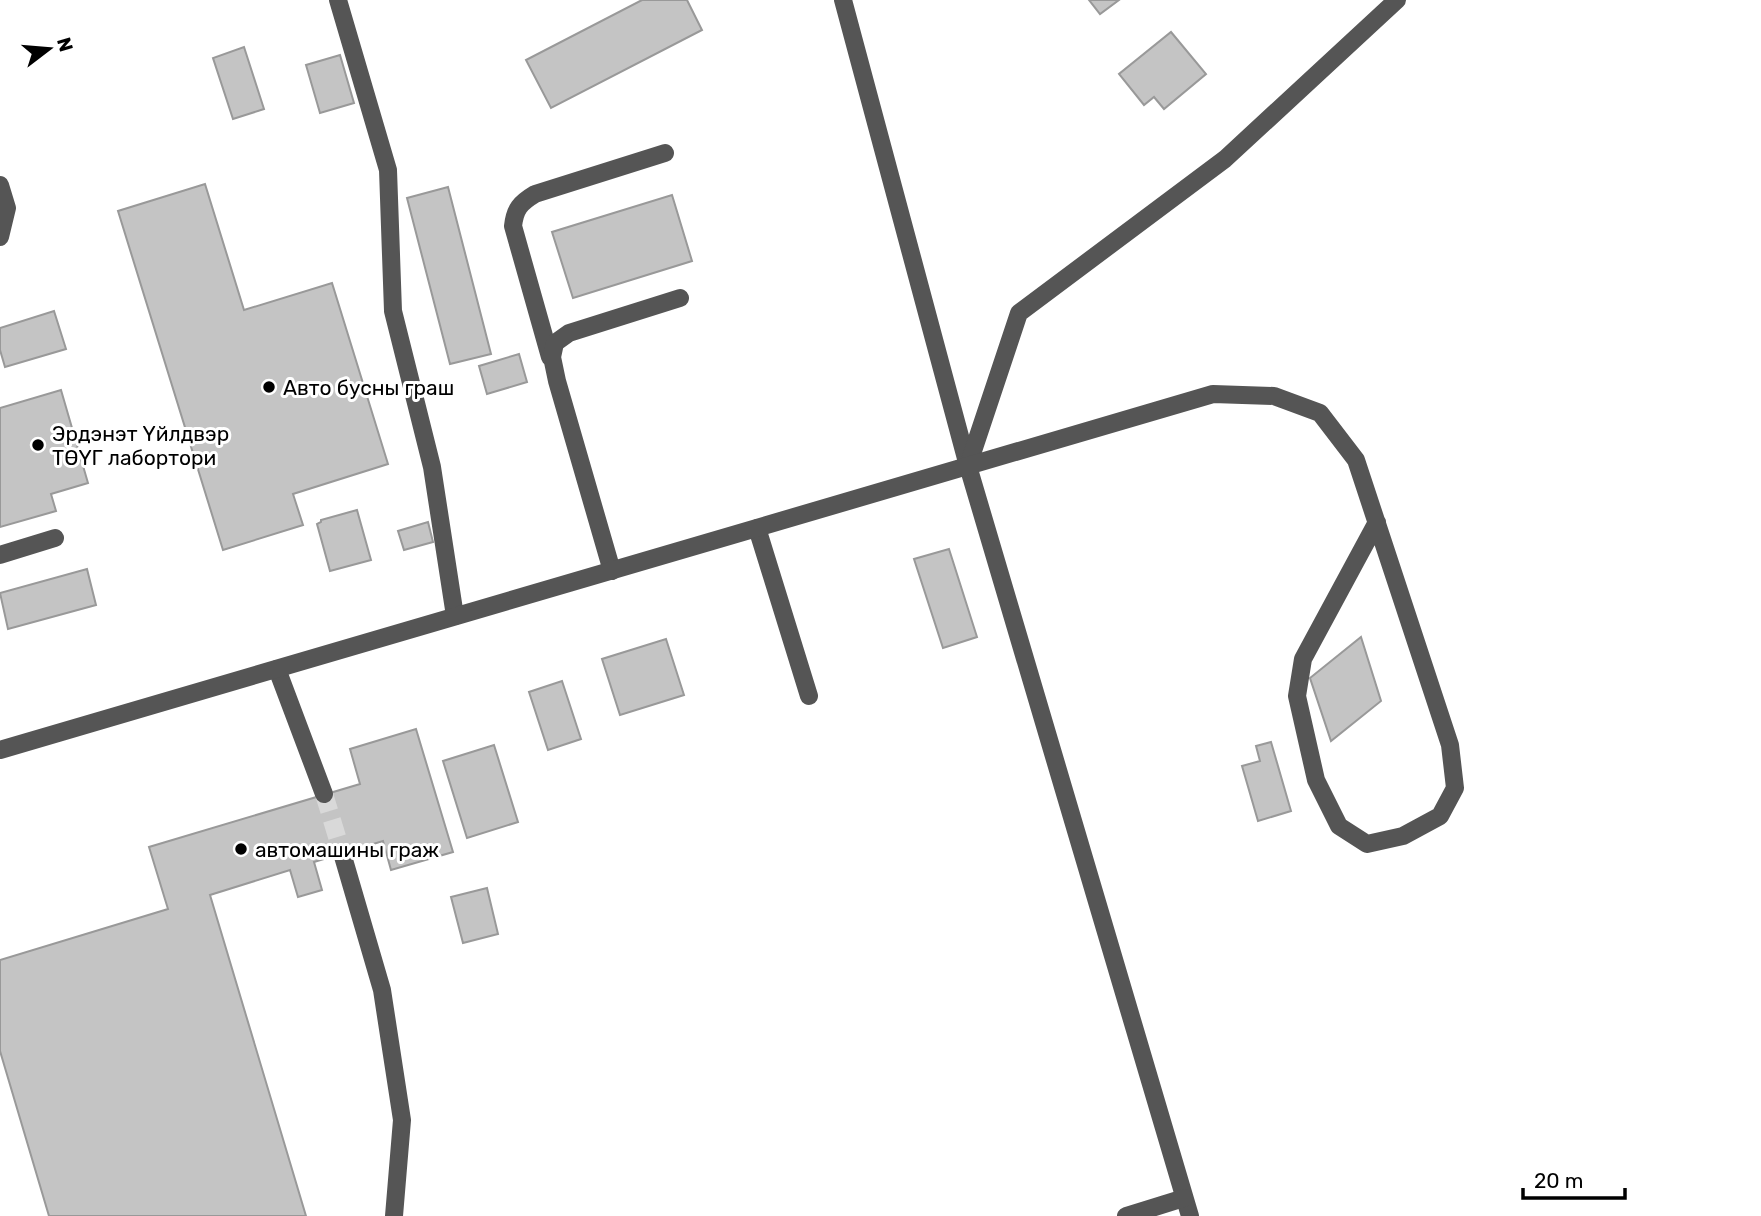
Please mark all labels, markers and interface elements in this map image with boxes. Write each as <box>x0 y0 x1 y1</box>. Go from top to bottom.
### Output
north arrow <box>14 14 84 84</box>
text: N <box>52 35 78 54</box>
place label: Авто бусны граш <box>283 375 454 400</box>
marker: Авто бусны граш <box>261 379 277 395</box>
place label: Эрдэнэт Үйлдвэр ТӨҮГ лабортори <box>52 421 229 470</box>
marker: Эрдэнэт Үйлдвэр ТӨҮГ лабортори <box>30 437 46 453</box>
place label: автомашины граж <box>255 837 439 862</box>
marker: автомашины граж <box>233 841 249 857</box>
scale bar <box>1523 1156 1624 1200</box>
text: 20 m <box>1534 1168 1583 1193</box>

